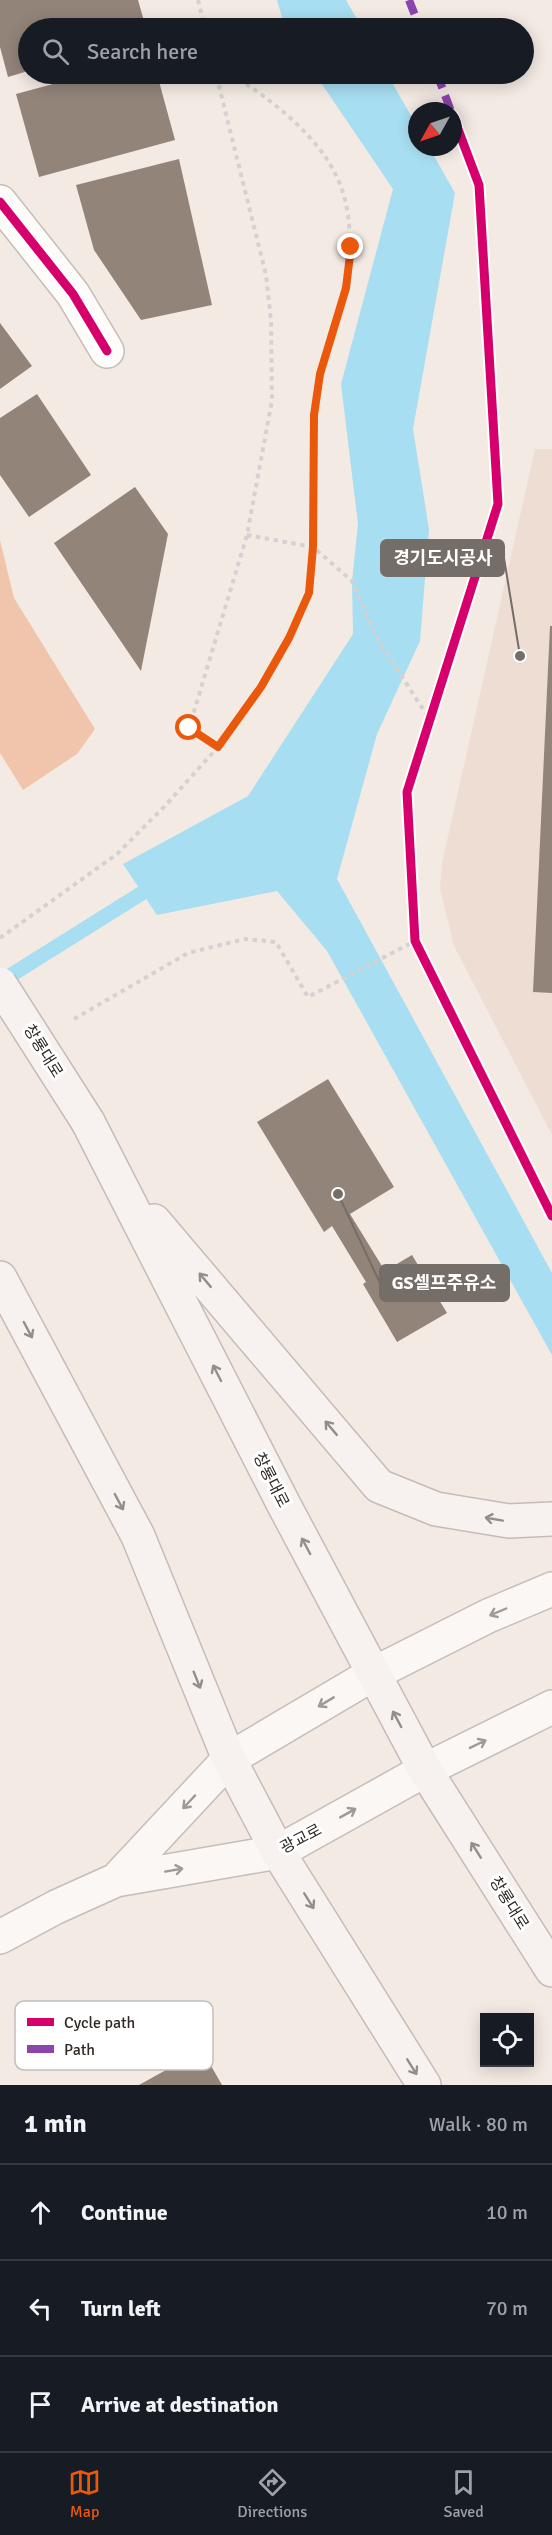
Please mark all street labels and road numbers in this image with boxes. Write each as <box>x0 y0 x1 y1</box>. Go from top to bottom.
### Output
street label: 창룡대로 <box>19 1021 67 1081</box>
street label: 창룡대로 <box>249 1449 293 1511</box>
street label: 광교로 <box>277 1820 325 1858</box>
street label: 창룡대로 <box>485 1873 533 1933</box>

